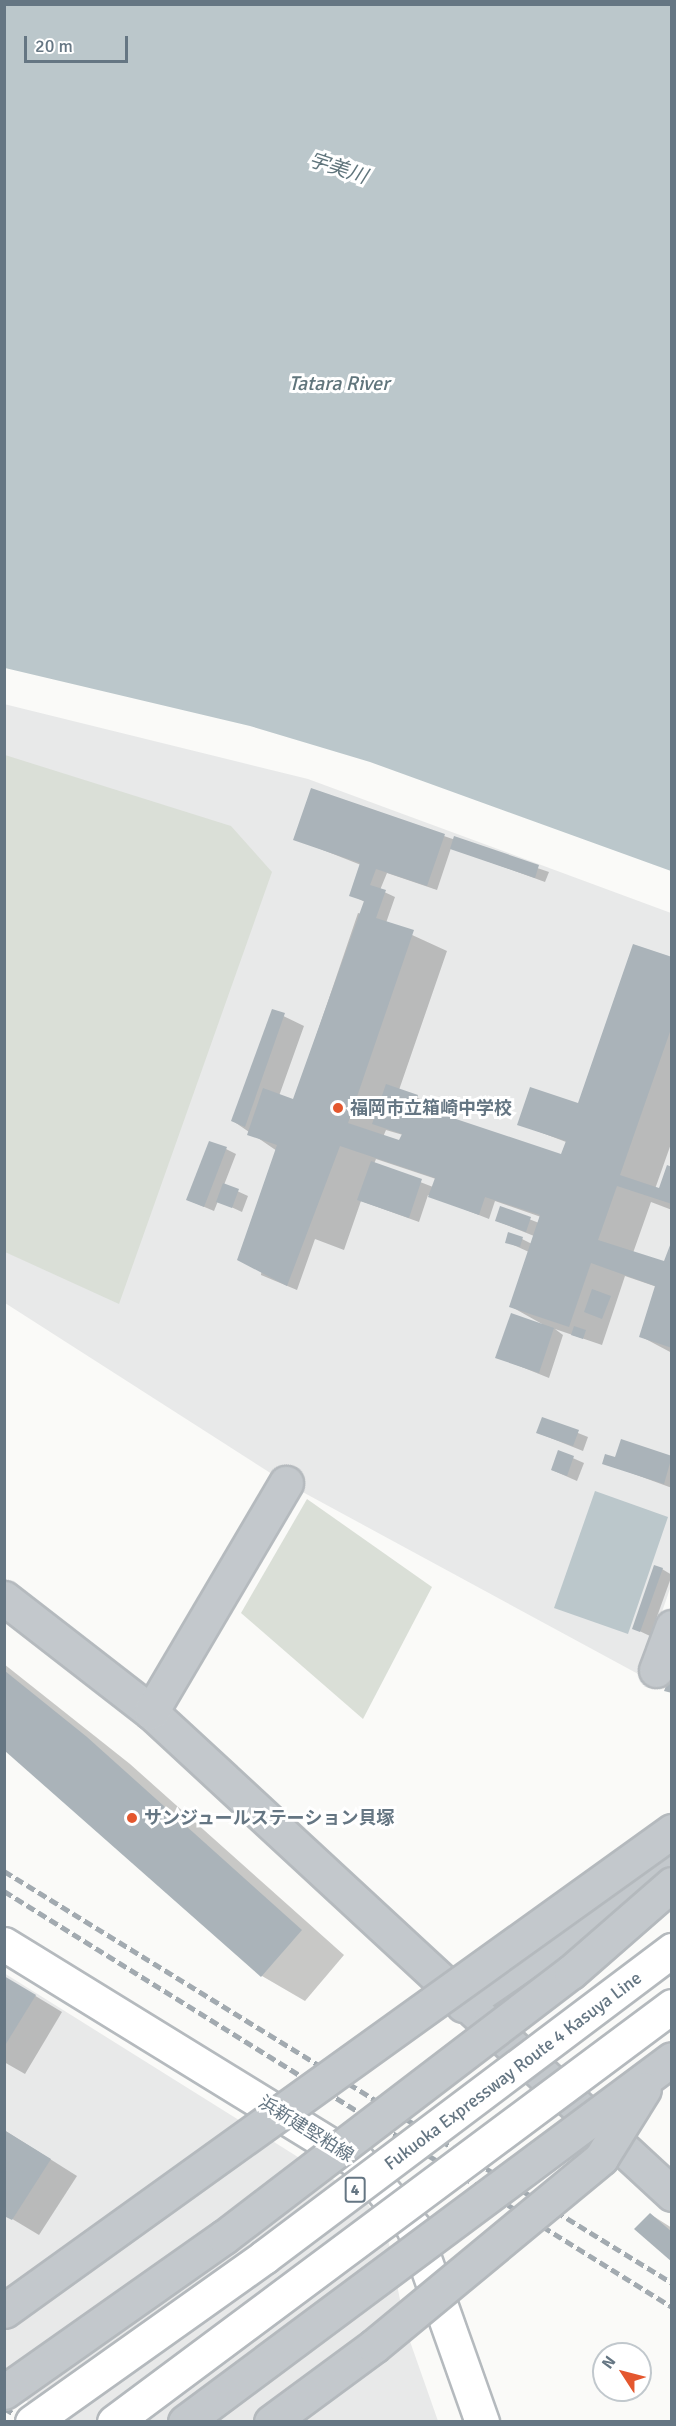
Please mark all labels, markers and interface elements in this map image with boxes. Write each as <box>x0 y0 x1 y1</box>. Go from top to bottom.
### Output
scale bar <box>27 24 130 62</box>
text: 20 m <box>35 35 73 57</box>
water label: 宇美川 <box>306 147 370 189</box>
water label: Tatara River <box>289 371 389 395</box>
place label: 福岡市立箱崎中学校 <box>350 1097 512 1119</box>
marker: 福岡市立箱崎中学校 <box>331 1101 345 1115</box>
place label: サンジュールステーション貝塚 <box>144 1807 396 1829</box>
marker: サンジュールステーション貝塚 <box>125 1811 139 1825</box>
street label: Fukuoka Expressway Route 4 Kasuya Line <box>380 1967 646 2175</box>
street label: 浜新建堅粕線 <box>254 2091 358 2167</box>
road number: 4 <box>344 2177 366 2203</box>
north arrow <box>592 2342 652 2402</box>
text: N <box>598 2352 620 2373</box>

